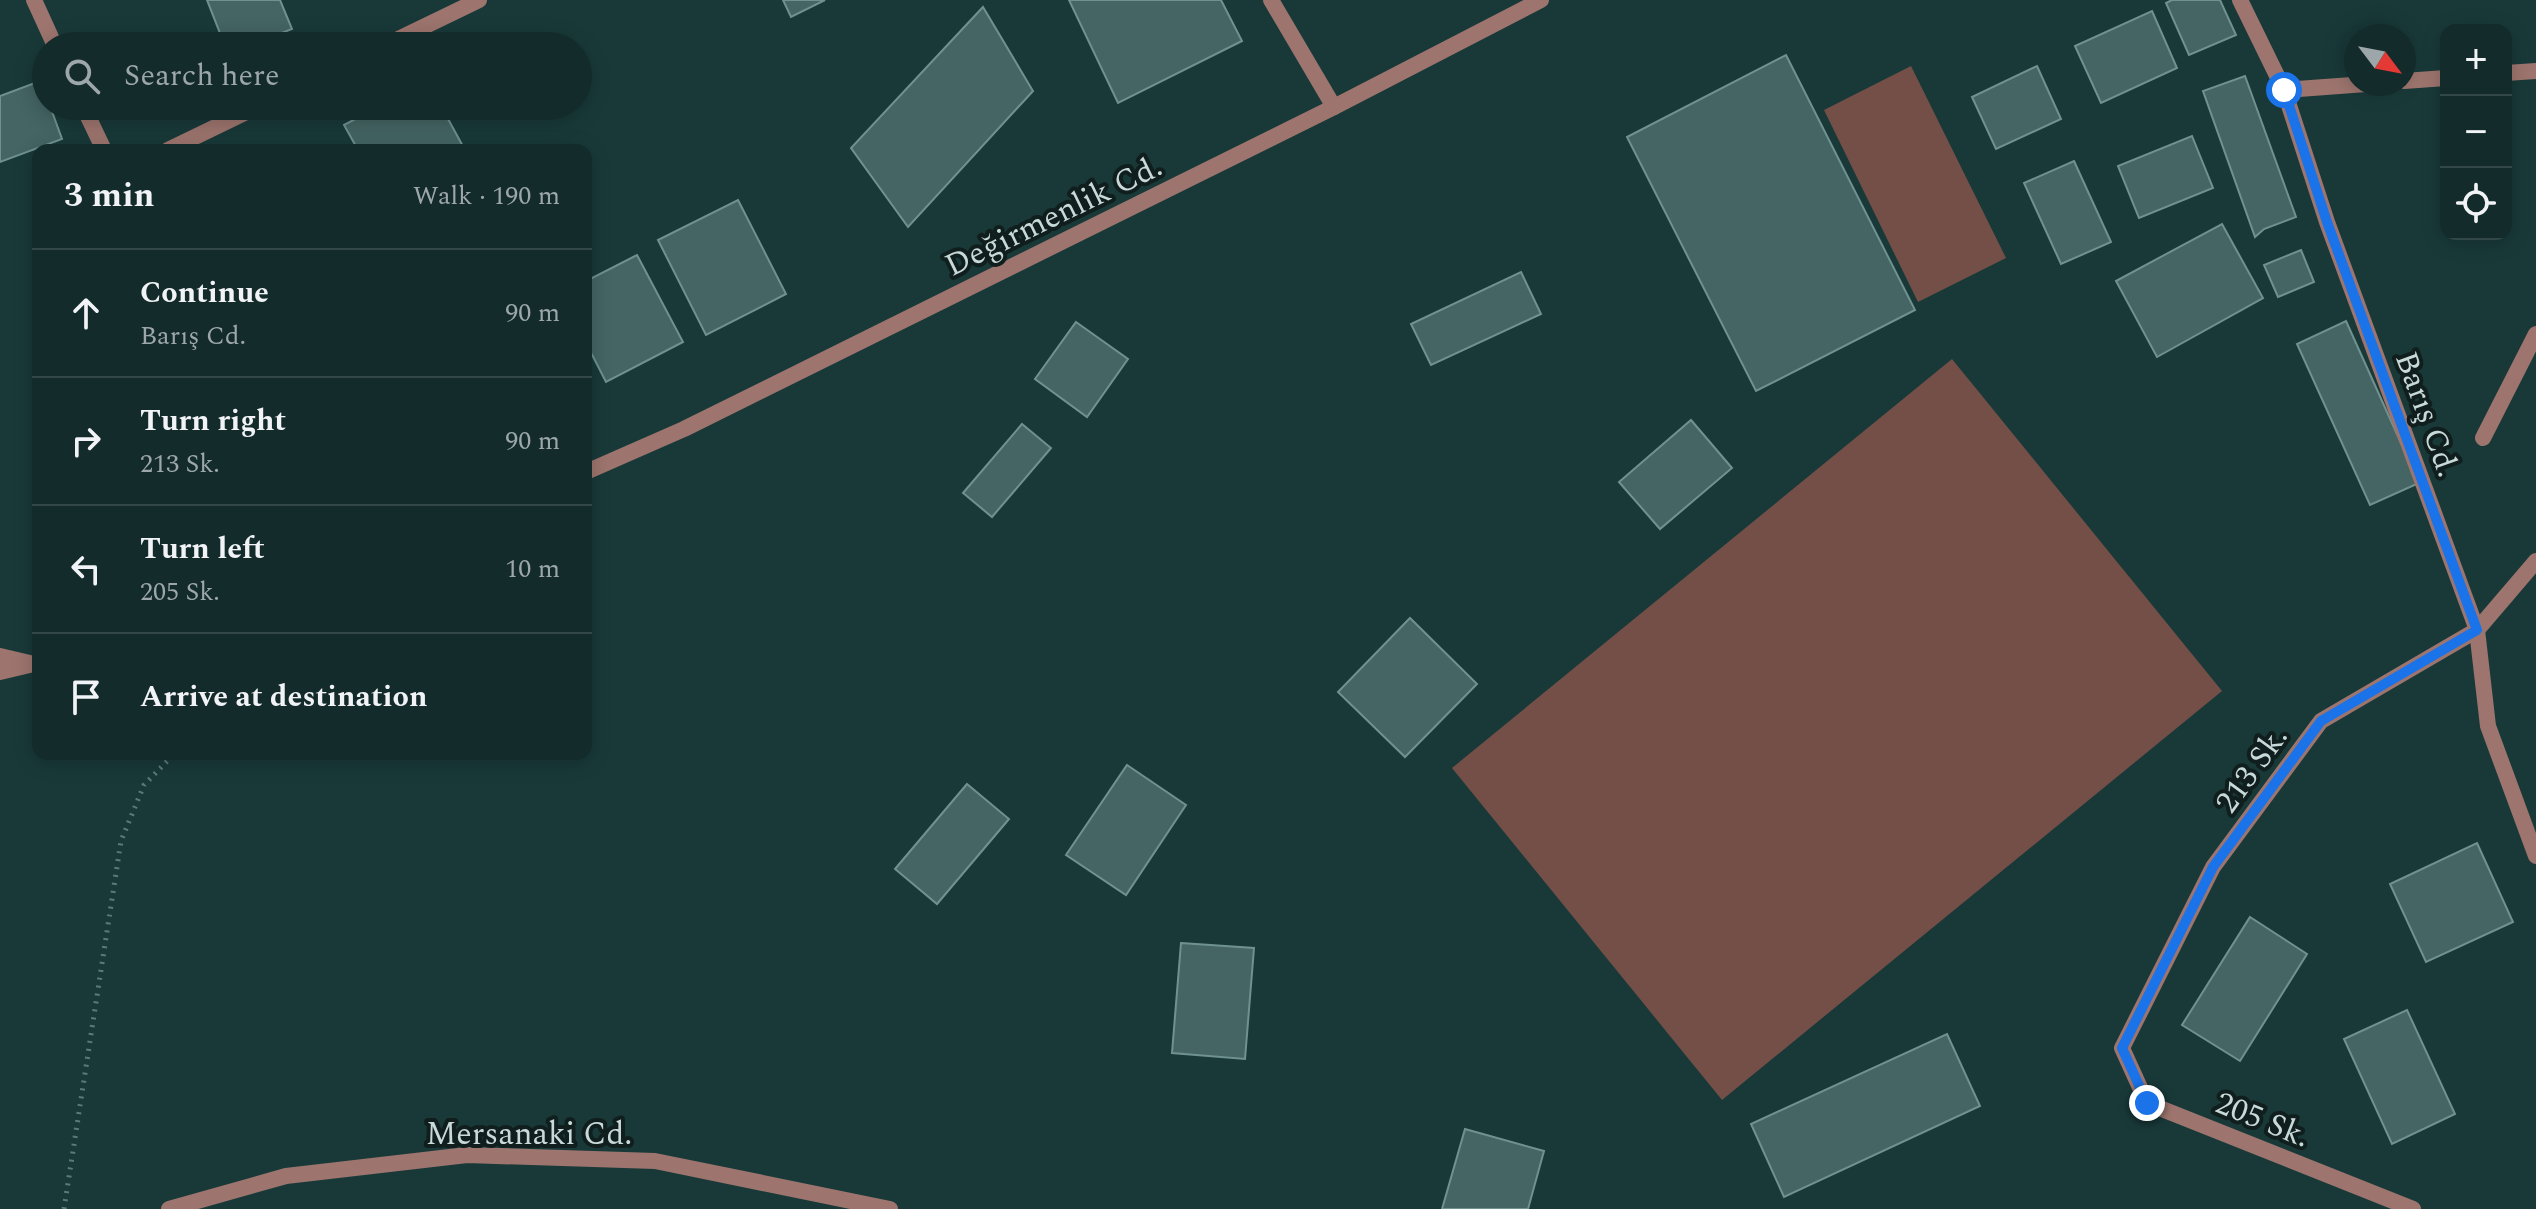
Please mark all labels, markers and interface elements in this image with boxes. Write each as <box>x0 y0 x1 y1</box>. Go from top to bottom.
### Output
north arrow <box>2344 24 2416 96</box>
map controls <box>2440 24 2512 240</box>
button: + <box>2440 24 2512 96</box>
search box <box>32 32 592 120</box>
text: Search here <box>124 53 280 99</box>
icon: search <box>60 54 104 98</box>
route start <box>2266 72 2302 108</box>
button: − <box>2440 96 2512 168</box>
street label: Değirmenlik Cd. <box>937 142 1171 290</box>
button: locate <box>2440 168 2512 240</box>
text: 3 min <box>64 170 154 222</box>
text: Walk · 190 m <box>413 176 560 216</box>
text: Continue <box>140 270 269 316</box>
icon: ahead <box>64 291 108 335</box>
text: 90 m <box>505 293 560 333</box>
text: Barış Cd. <box>140 316 246 356</box>
street label: Barış Cd. <box>2381 345 2472 484</box>
text: Turn right <box>140 398 286 444</box>
icon: right <box>64 419 108 463</box>
text: 90 m <box>505 421 560 461</box>
text: 213 Sk. <box>140 444 220 484</box>
text: Turn left <box>140 526 265 572</box>
icon: left <box>64 547 108 591</box>
text: 10 m <box>505 549 560 589</box>
text: 205 Sk. <box>140 572 220 612</box>
text: Arrive at destination <box>140 674 427 720</box>
icon: arrive <box>64 675 108 719</box>
street label: 213 Sk. <box>2204 716 2301 824</box>
street label: 205 Sk. <box>2208 1079 2317 1162</box>
route end <box>2129 1085 2165 1121</box>
street label: Mersanaki Cd. <box>426 1110 632 1159</box>

